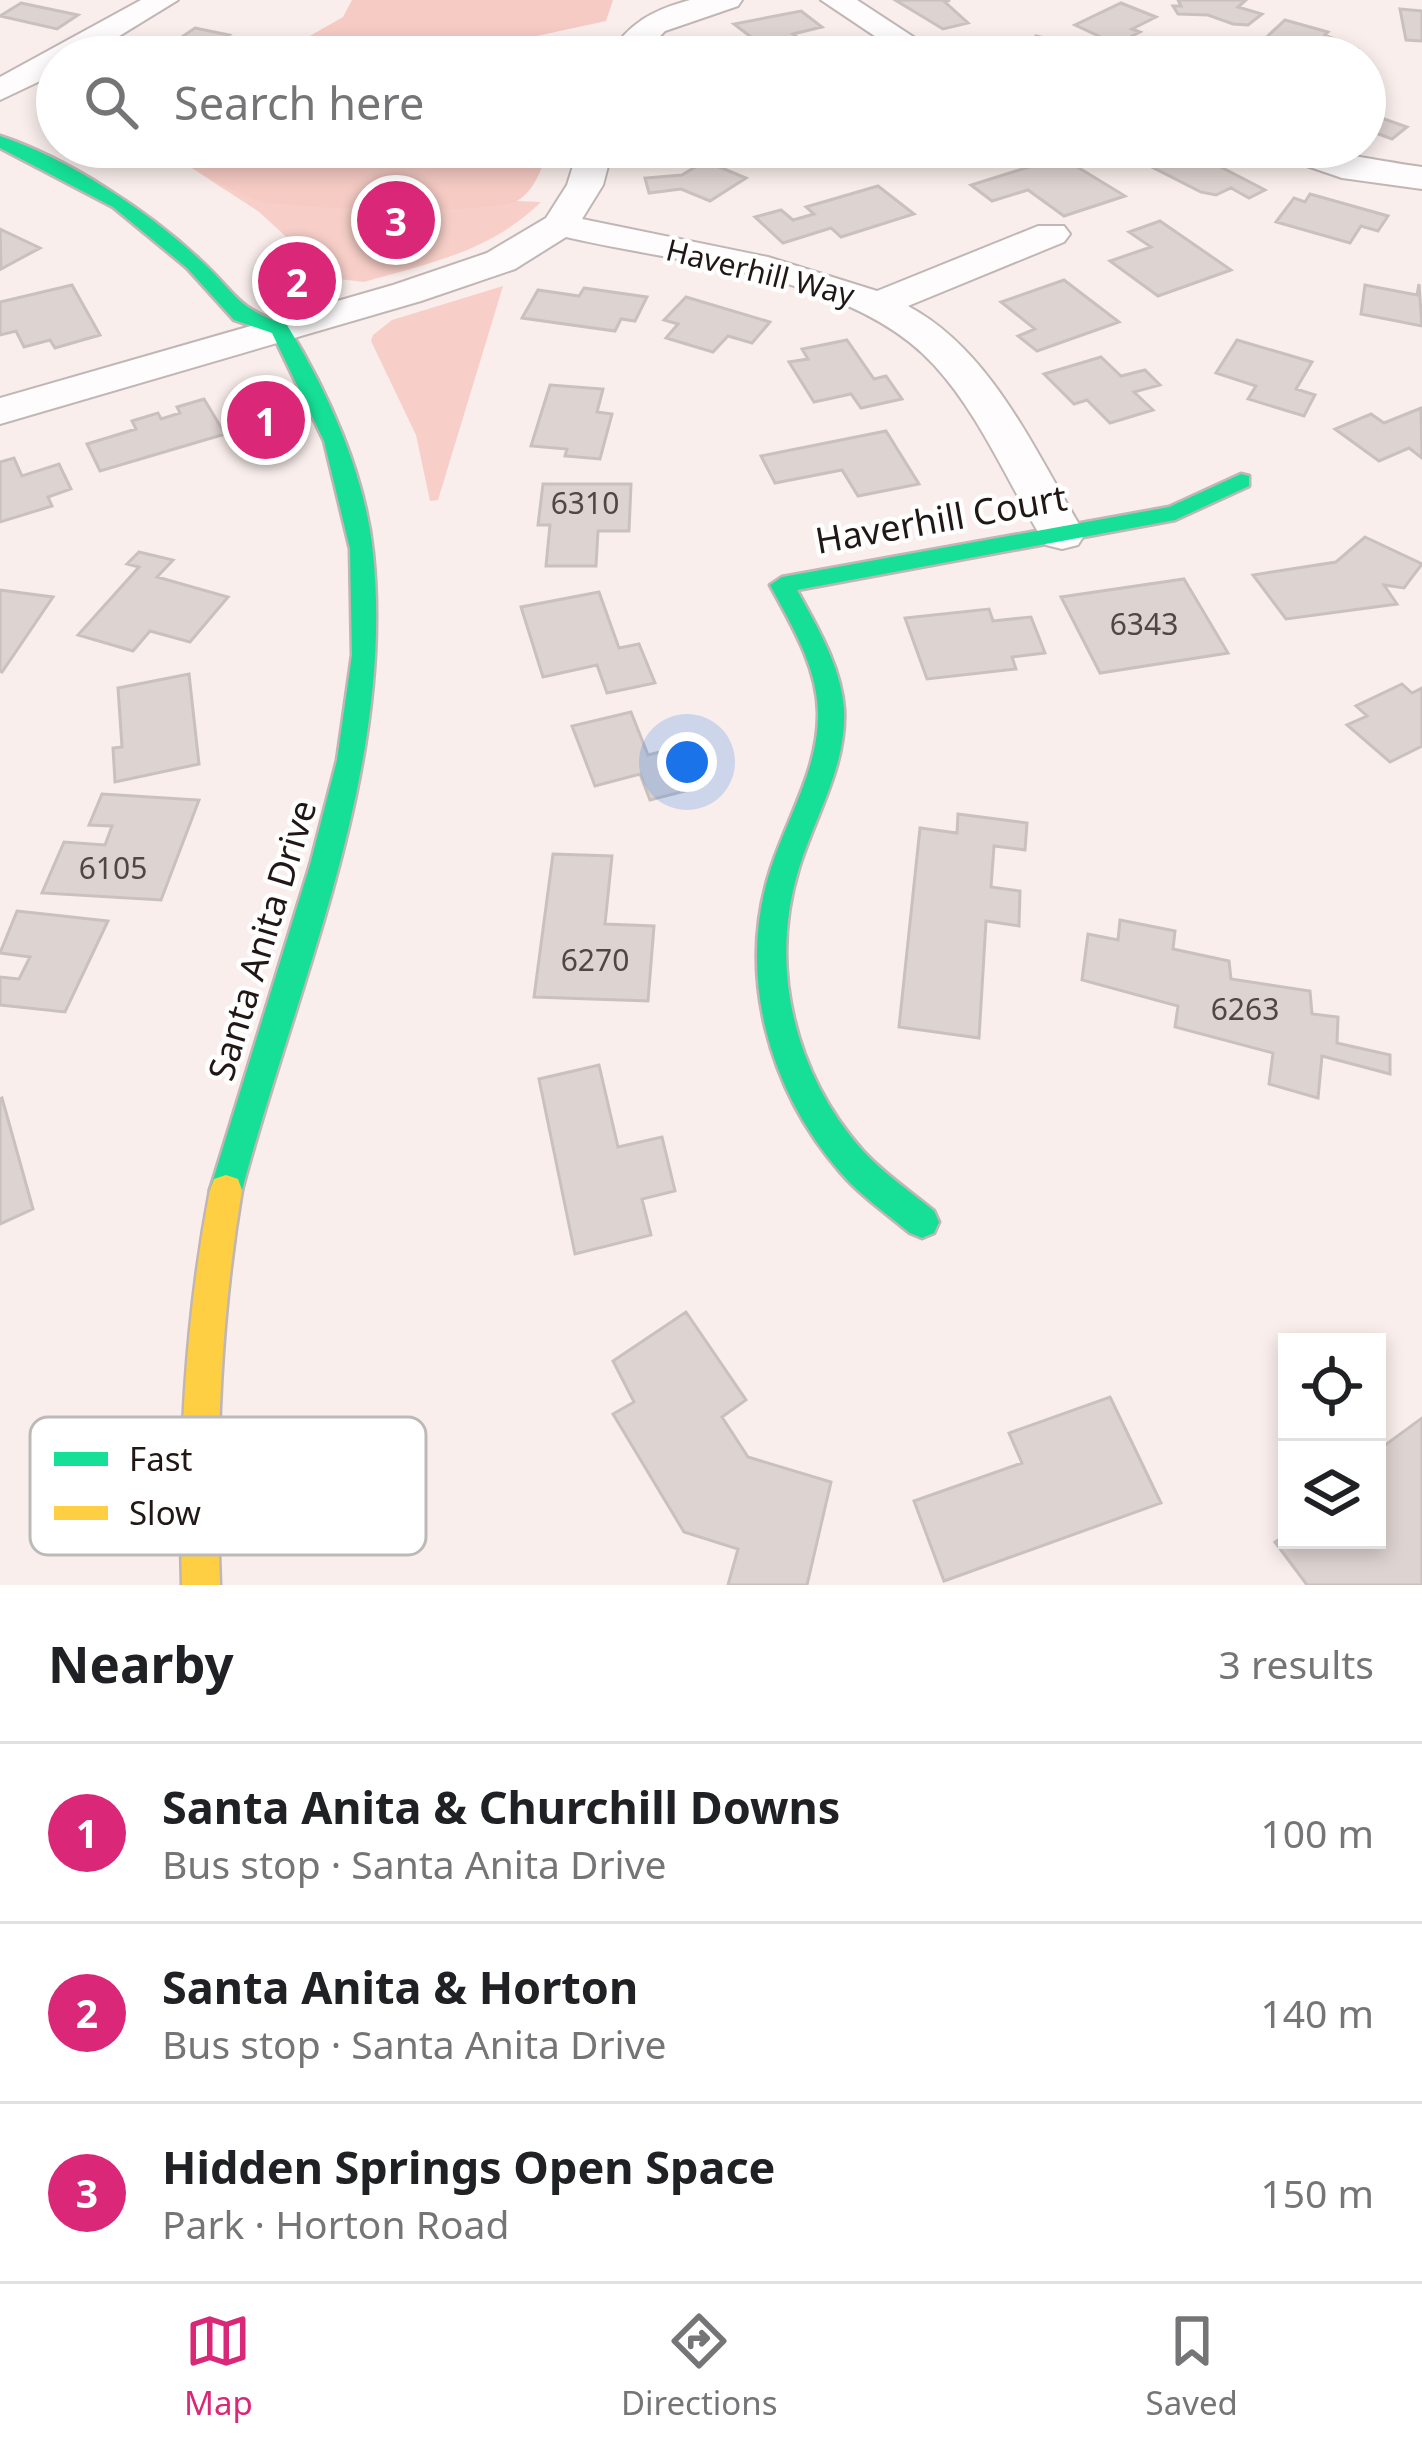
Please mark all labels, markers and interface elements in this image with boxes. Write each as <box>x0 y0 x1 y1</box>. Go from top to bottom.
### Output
search box <box>36 36 1386 168</box>
icon: search <box>78 69 144 135</box>
text: Search here <box>174 72 424 133</box>
pin: 3 <box>357 175 435 265</box>
street label: Haverhill Way <box>662 228 859 315</box>
pin: 2 <box>258 236 336 326</box>
pin: 1 <box>227 375 305 465</box>
street label: Haverhill Court <box>811 472 1070 565</box>
house number: 6310 <box>551 482 619 523</box>
house number: 6343 <box>1110 603 1178 644</box>
your location <box>657 732 717 792</box>
street label: Santa Anita Drive <box>196 794 327 1086</box>
house number: 6105 <box>79 847 147 888</box>
house number: 6270 <box>561 939 629 980</box>
house number: 6263 <box>1211 988 1279 1029</box>
map controls <box>1278 1333 1386 1549</box>
button: locate <box>1278 1333 1386 1441</box>
legend <box>30 1417 426 1555</box>
text: Fast <box>129 1436 192 1481</box>
button: layers <box>1278 1441 1386 1549</box>
text: Slow <box>129 1490 201 1535</box>
text: Nearby <box>48 1628 234 1698</box>
text: 3 results <box>1219 1637 1374 1690</box>
text: Santa Anita & Churchill Downs <box>162 1776 840 1837</box>
text: 1 <box>76 1806 98 1859</box>
text: 100 m <box>1260 1806 1374 1859</box>
text: Bus stop · Santa Anita Drive <box>162 1837 666 1890</box>
text: Santa Anita & Horton <box>162 1956 638 2017</box>
text: 2 <box>76 1986 98 2039</box>
text: 140 m <box>1260 1986 1374 2039</box>
text: Bus stop · Santa Anita Drive <box>162 2017 666 2070</box>
text: Hidden Springs Open Space <box>162 2136 776 2197</box>
text: 3 <box>76 2166 98 2219</box>
text: 150 m <box>1260 2166 1374 2219</box>
text: Park · Horton Road <box>162 2197 509 2250</box>
tab: Map <box>184 2308 253 2425</box>
tab: Directions <box>621 2308 778 2425</box>
tab: Saved <box>1146 2308 1238 2425</box>

